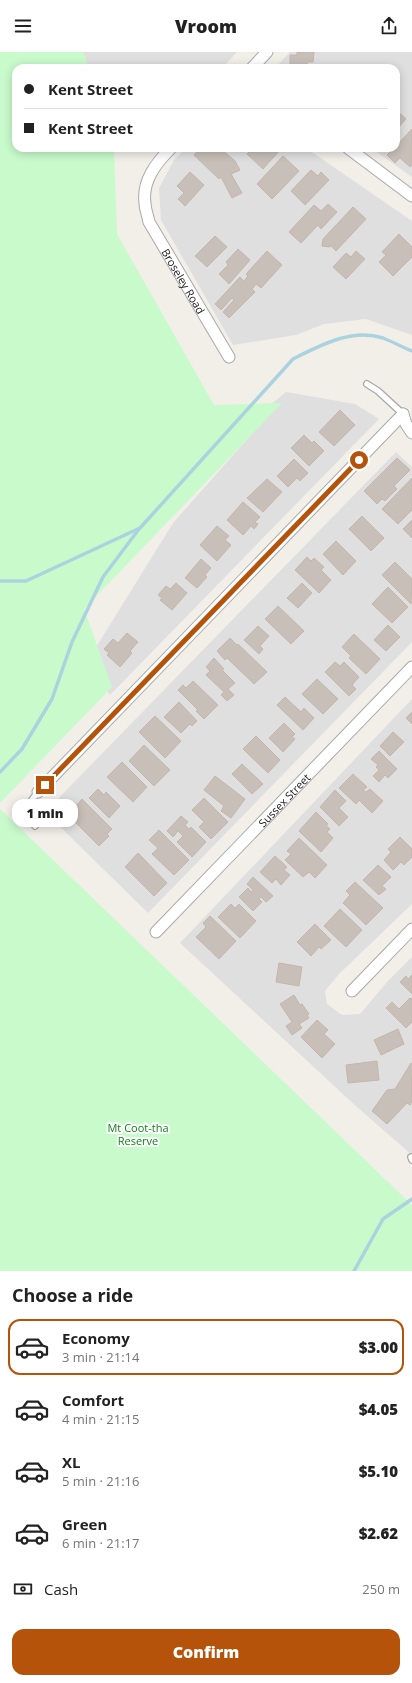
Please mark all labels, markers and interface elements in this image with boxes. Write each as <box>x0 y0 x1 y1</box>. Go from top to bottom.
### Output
text: Vroom <box>175 14 237 38</box>
icon: menu <box>12 15 34 37</box>
icon: share <box>378 15 400 37</box>
text: Kent Street <box>48 79 133 99</box>
text: Kent Street <box>48 118 133 138</box>
street label: Broseley Road <box>159 246 209 316</box>
route start <box>350 451 368 469</box>
street label: Sussex Street <box>255 770 313 830</box>
route end <box>36 776 54 794</box>
callout: 1 min <box>12 799 78 827</box>
text: 1 min <box>27 804 63 822</box>
park label: Mt Coot-tha Reserve <box>107 1120 169 1148</box>
text: Choose a ride <box>12 1283 133 1307</box>
text: Economy <box>62 1328 130 1348</box>
icon: car <box>14 1329 50 1365</box>
text: $3.00 <box>359 1337 398 1357</box>
text: 3 min · 21:14 <box>62 1348 139 1366</box>
text: Comfort <box>62 1390 124 1410</box>
icon: car <box>14 1391 50 1427</box>
text: $4.05 <box>359 1399 398 1419</box>
text: 4 min · 21:15 <box>62 1410 139 1428</box>
text: XL <box>62 1452 80 1472</box>
icon: car <box>14 1453 50 1489</box>
text: $5.10 <box>359 1461 398 1481</box>
text: 5 min · 21:16 <box>62 1472 139 1490</box>
text: Green <box>62 1514 107 1534</box>
icon: car <box>14 1515 50 1551</box>
text: $2.62 <box>359 1523 398 1543</box>
text: 6 min · 21:17 <box>62 1534 139 1552</box>
icon: cash <box>12 1578 34 1600</box>
text: Cash <box>44 1579 78 1599</box>
text: 250 m <box>362 1580 400 1598</box>
button: Confirm <box>12 1629 400 1675</box>

